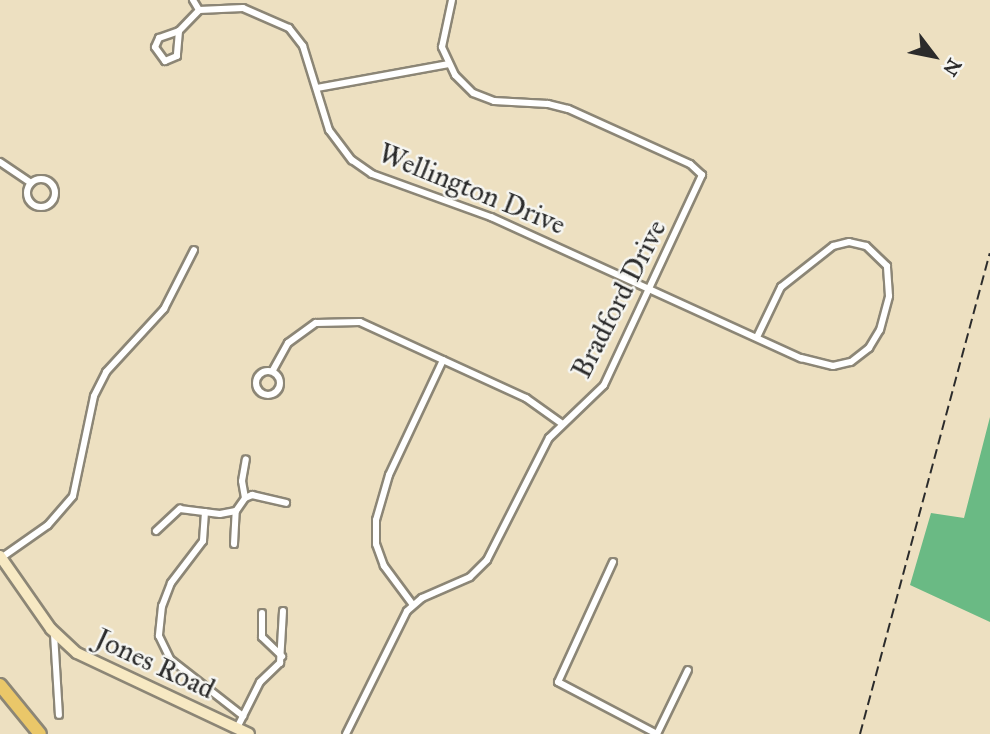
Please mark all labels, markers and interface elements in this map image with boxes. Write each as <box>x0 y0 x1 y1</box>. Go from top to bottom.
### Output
north arrow <box>899 21 969 91</box>
text: N <box>938 54 966 80</box>
street label: Wellington Drive <box>374 136 570 242</box>
street label: Bradford Drive <box>565 214 673 384</box>
street label: Jones Road <box>90 622 220 706</box>

